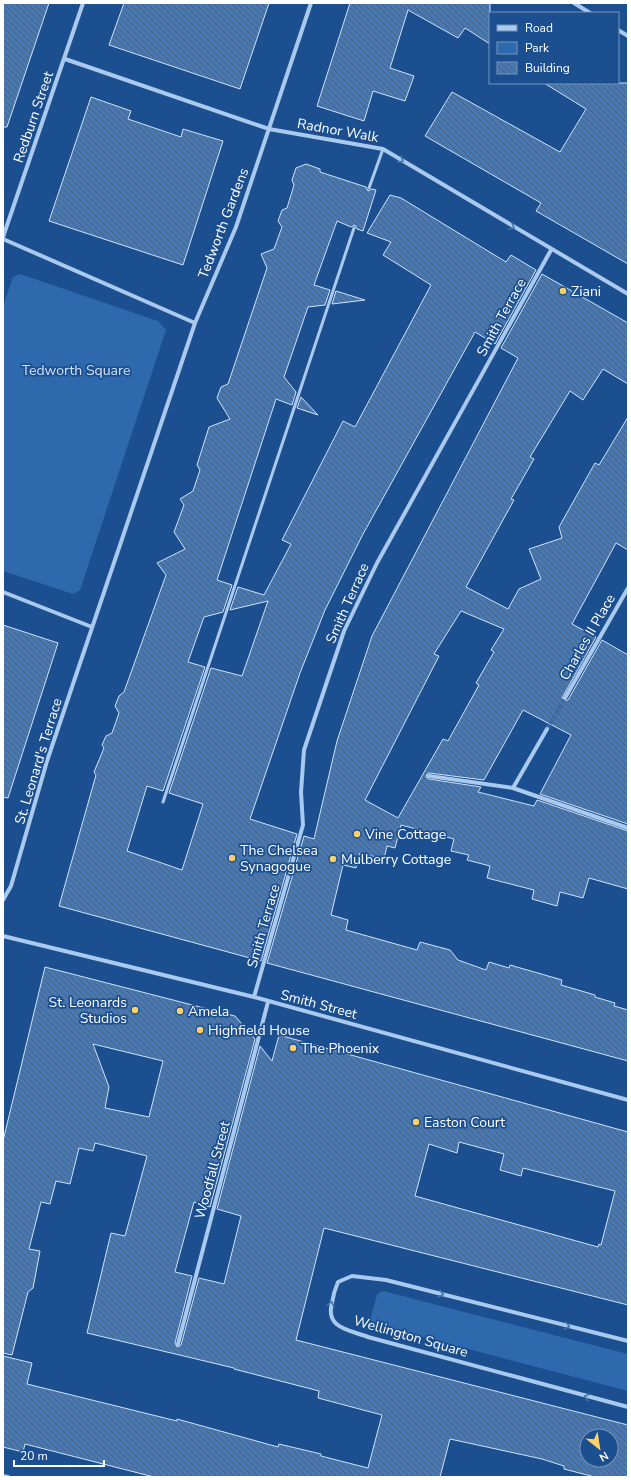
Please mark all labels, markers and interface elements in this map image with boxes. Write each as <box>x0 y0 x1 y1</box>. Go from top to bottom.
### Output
legend <box>489 12 619 84</box>
text: Road <box>525 20 553 36</box>
text: Park <box>525 40 550 56</box>
text: Building <box>525 60 570 76</box>
street label: Redburn Street <box>9 69 58 165</box>
street label: Radnor Walk <box>296 114 381 147</box>
one-way arrow <box>397 156 404 163</box>
street label: Tedworth Gardens <box>194 165 253 281</box>
one-way arrow <box>508 222 515 230</box>
street label: Smith Terrace <box>472 275 531 360</box>
place label: Ziani <box>571 282 601 301</box>
marker: Ziani <box>558 286 568 296</box>
park label: Tedworth Square <box>22 361 130 380</box>
street label: Smith Terrace <box>321 560 374 646</box>
street label: Charles II Place <box>555 591 620 684</box>
street label: St. Leonard's Terrace <box>10 696 67 827</box>
place label: Vine Cottage <box>364 825 446 844</box>
marker: Vine Cottage <box>352 829 362 839</box>
place label: The Chelsea Synagogue <box>240 841 318 876</box>
place label: Mulberry Cottage <box>341 850 451 869</box>
marker: The Chelsea Synagogue <box>227 853 237 863</box>
marker: Mulberry Cottage <box>328 854 338 864</box>
street label: Smith Terrace <box>242 882 285 970</box>
street label: Smith Street <box>278 985 359 1024</box>
place label: St. Leonards Studios <box>49 993 127 1028</box>
place label: Amela <box>188 1002 229 1021</box>
marker: St. Leonards Studios <box>130 1005 140 1015</box>
marker: Amela <box>175 1006 185 1016</box>
place label: Highfield House <box>208 1021 310 1040</box>
marker: Highfield House <box>195 1025 205 1035</box>
place label: The Phoenix <box>301 1039 380 1058</box>
marker: The Phoenix <box>288 1043 298 1053</box>
place label: Easton Court <box>424 1113 505 1132</box>
marker: Easton Court <box>411 1117 421 1127</box>
street label: Woodfall Street <box>190 1119 235 1221</box>
one-way arrow <box>437 1289 444 1298</box>
one-way arrow <box>327 1301 335 1308</box>
street label: Wellington Square <box>351 1311 470 1362</box>
one-way arrow <box>563 1321 570 1330</box>
one-way arrow <box>584 1393 591 1402</box>
north arrow <box>579 1428 619 1468</box>
scale bar <box>14 1442 104 1468</box>
text: 20 m <box>20 1448 48 1464</box>
text: N <box>596 1448 611 1465</box>

